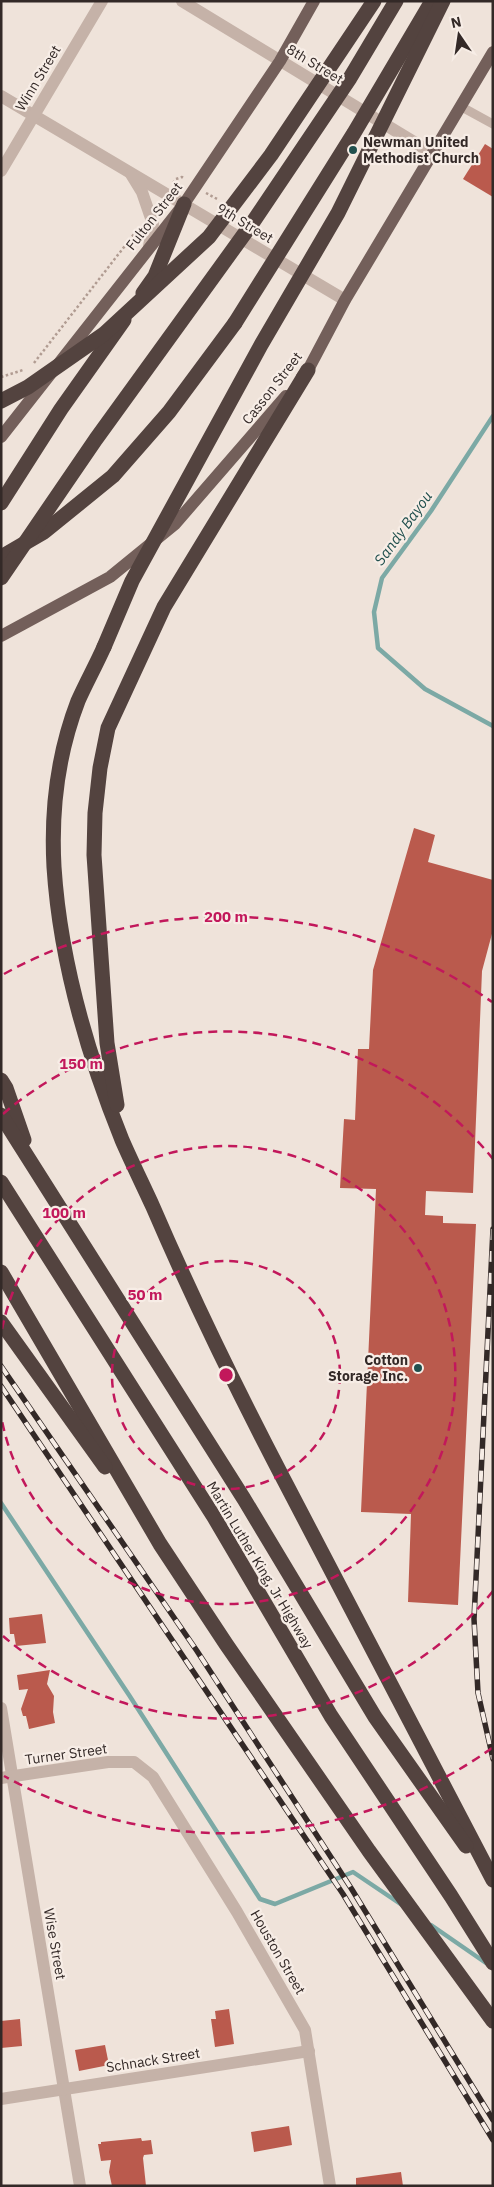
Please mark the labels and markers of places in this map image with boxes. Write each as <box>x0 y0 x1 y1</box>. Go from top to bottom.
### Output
place label: Newman United Methodist Church <box>363 133 479 167</box>
marker: Newman United Methodist Church <box>347 144 359 156</box>
place label: Cotton Storage Inc. <box>328 1351 408 1385</box>
marker: Cotton Storage Inc. <box>412 1362 424 1374</box>
centre of rings <box>217 1366 235 1384</box>

